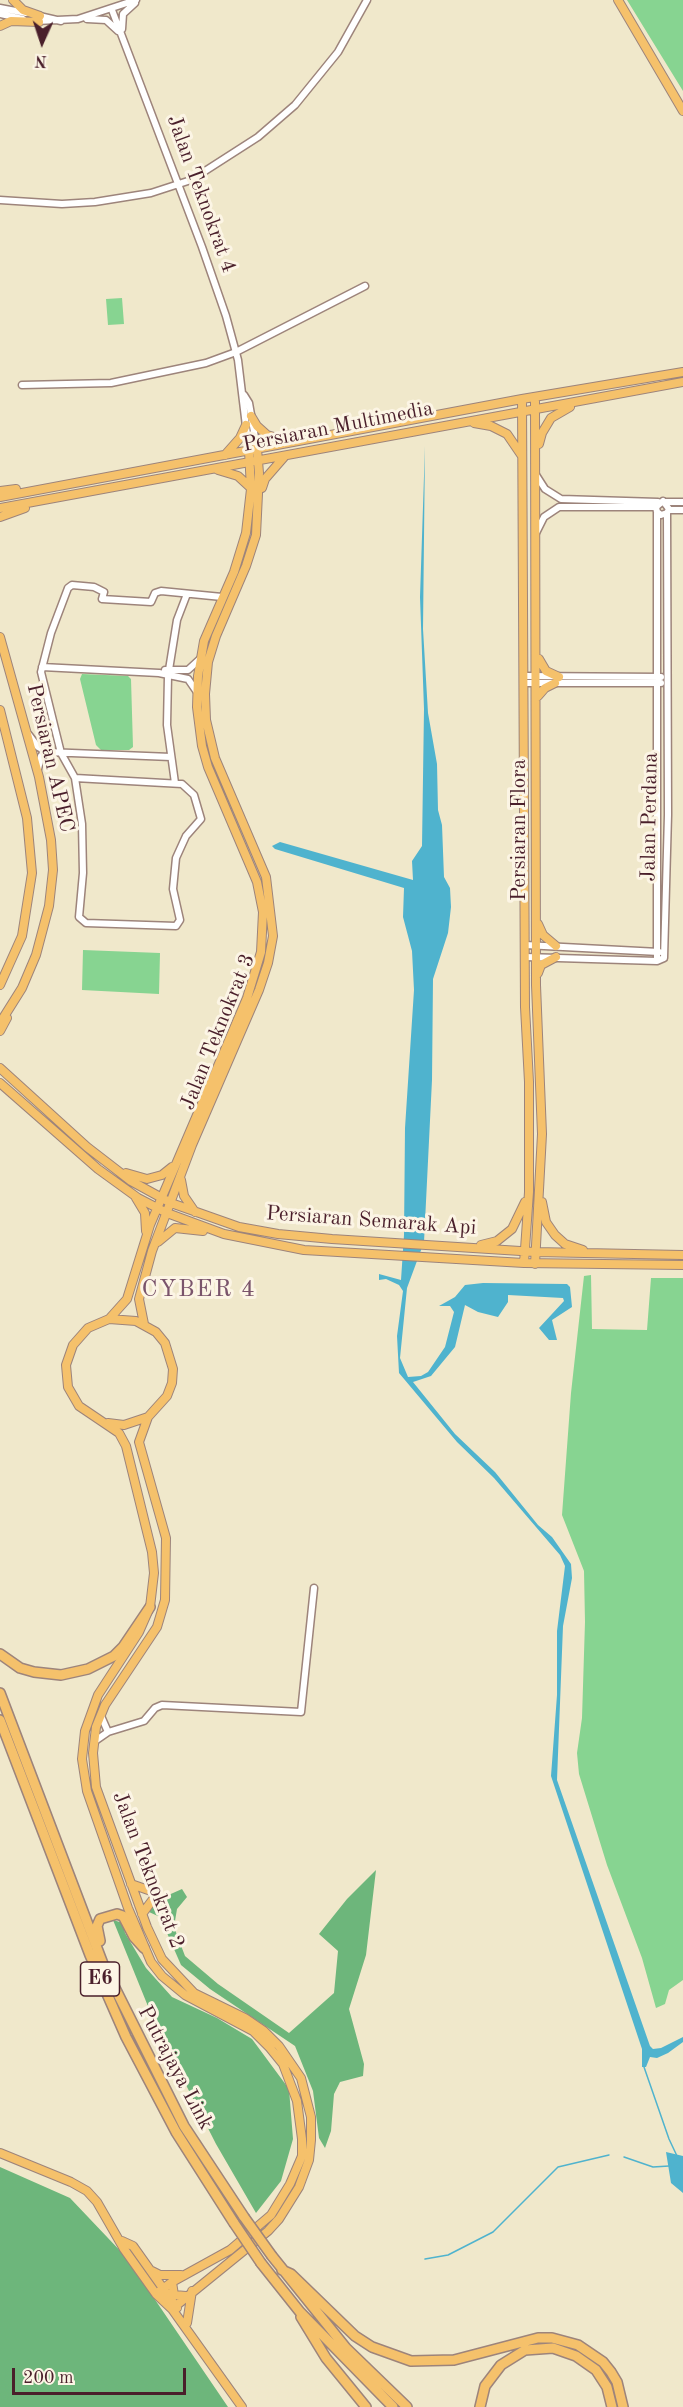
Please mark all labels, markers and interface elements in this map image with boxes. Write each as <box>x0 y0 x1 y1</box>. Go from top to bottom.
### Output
north arrow <box>12 12 72 72</box>
text: N <box>35 52 48 68</box>
street label: Jalan Teknokrat 4 <box>161 112 241 276</box>
street label: Persiaran Multimedia <box>241 396 435 458</box>
street label: Persiaran APEC <box>21 681 79 835</box>
street label: Jalan Perdana <box>636 752 664 882</box>
street label: Persiaran Flora <box>506 759 532 901</box>
street label: Jalan Teknokrat 3 <box>175 950 261 1114</box>
street label: Persiaran Semarak Api <box>265 1201 477 1241</box>
district label: CYBER 4 <box>142 1276 256 1304</box>
street label: Jalan Teknokrat 2 <box>106 1788 190 1952</box>
road number: E6 <box>80 1962 120 1996</box>
street label: Putrajaya Link <box>132 2001 218 2135</box>
scale bar <box>15 2356 189 2394</box>
text: 200 m <box>23 2369 74 2387</box>

